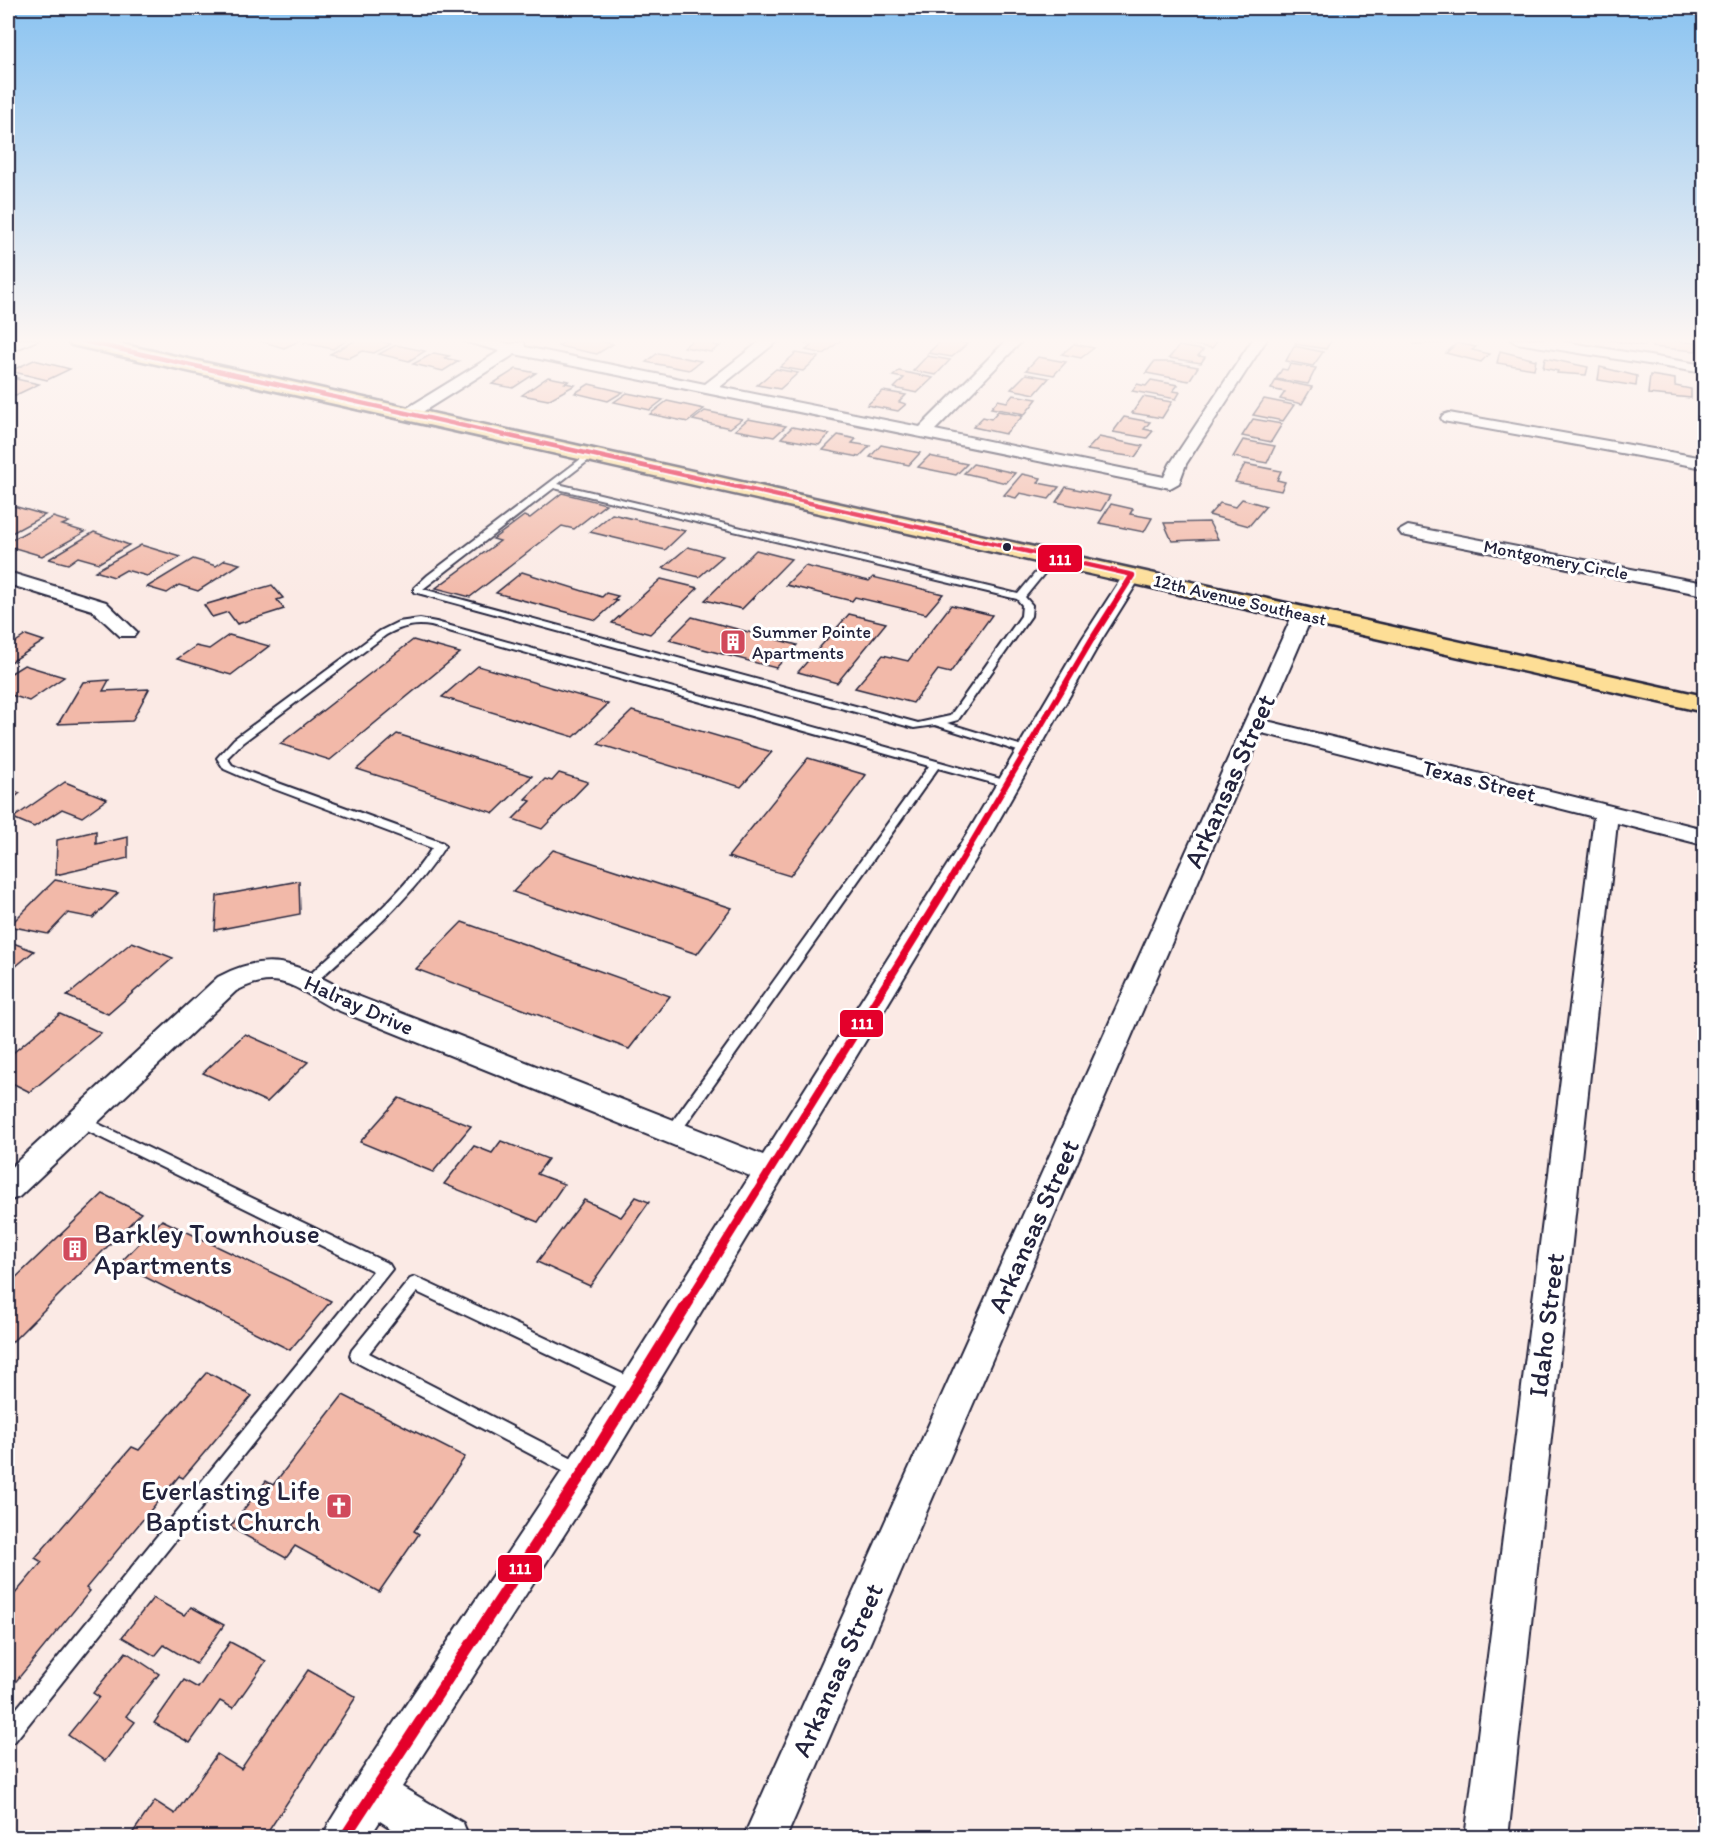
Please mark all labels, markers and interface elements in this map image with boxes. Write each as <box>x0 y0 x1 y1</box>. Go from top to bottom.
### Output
street label: Montgomery Circle <box>1482 535 1630 585</box>
unlabelled marker <box>1001 541 1013 553</box>
line badge: 111 <box>1037 544 1083 573</box>
text: 111 <box>1049 550 1072 569</box>
street label: 12th Avenue Southeast <box>1151 569 1329 631</box>
place label: Summer Pointe Apartments <box>752 621 871 664</box>
building icon: Summer Pointe Apartments <box>718 627 748 657</box>
street label: Arkansas Street <box>1176 689 1282 873</box>
street label: Texas Street <box>1420 754 1538 808</box>
street label: Halray Drive <box>300 969 418 1041</box>
line badge: 111 <box>839 1009 884 1038</box>
text: 111 <box>851 1014 874 1033</box>
street label: Arkansas Street <box>980 1134 1086 1318</box>
place label: Barkley Townhouse Apartments <box>94 1217 320 1281</box>
building icon: Barkley Townhouse Apartments <box>60 1234 90 1264</box>
street label: Idaho Street <box>1521 1251 1571 1399</box>
place label: Everlasting Life Baptist Church <box>141 1474 320 1538</box>
church icon: Everlasting Life Baptist Church <box>324 1491 354 1521</box>
line badge: 111 <box>497 1554 543 1583</box>
text: 111 <box>509 1559 532 1578</box>
street label: Arkansas Street <box>784 1578 890 1762</box>

